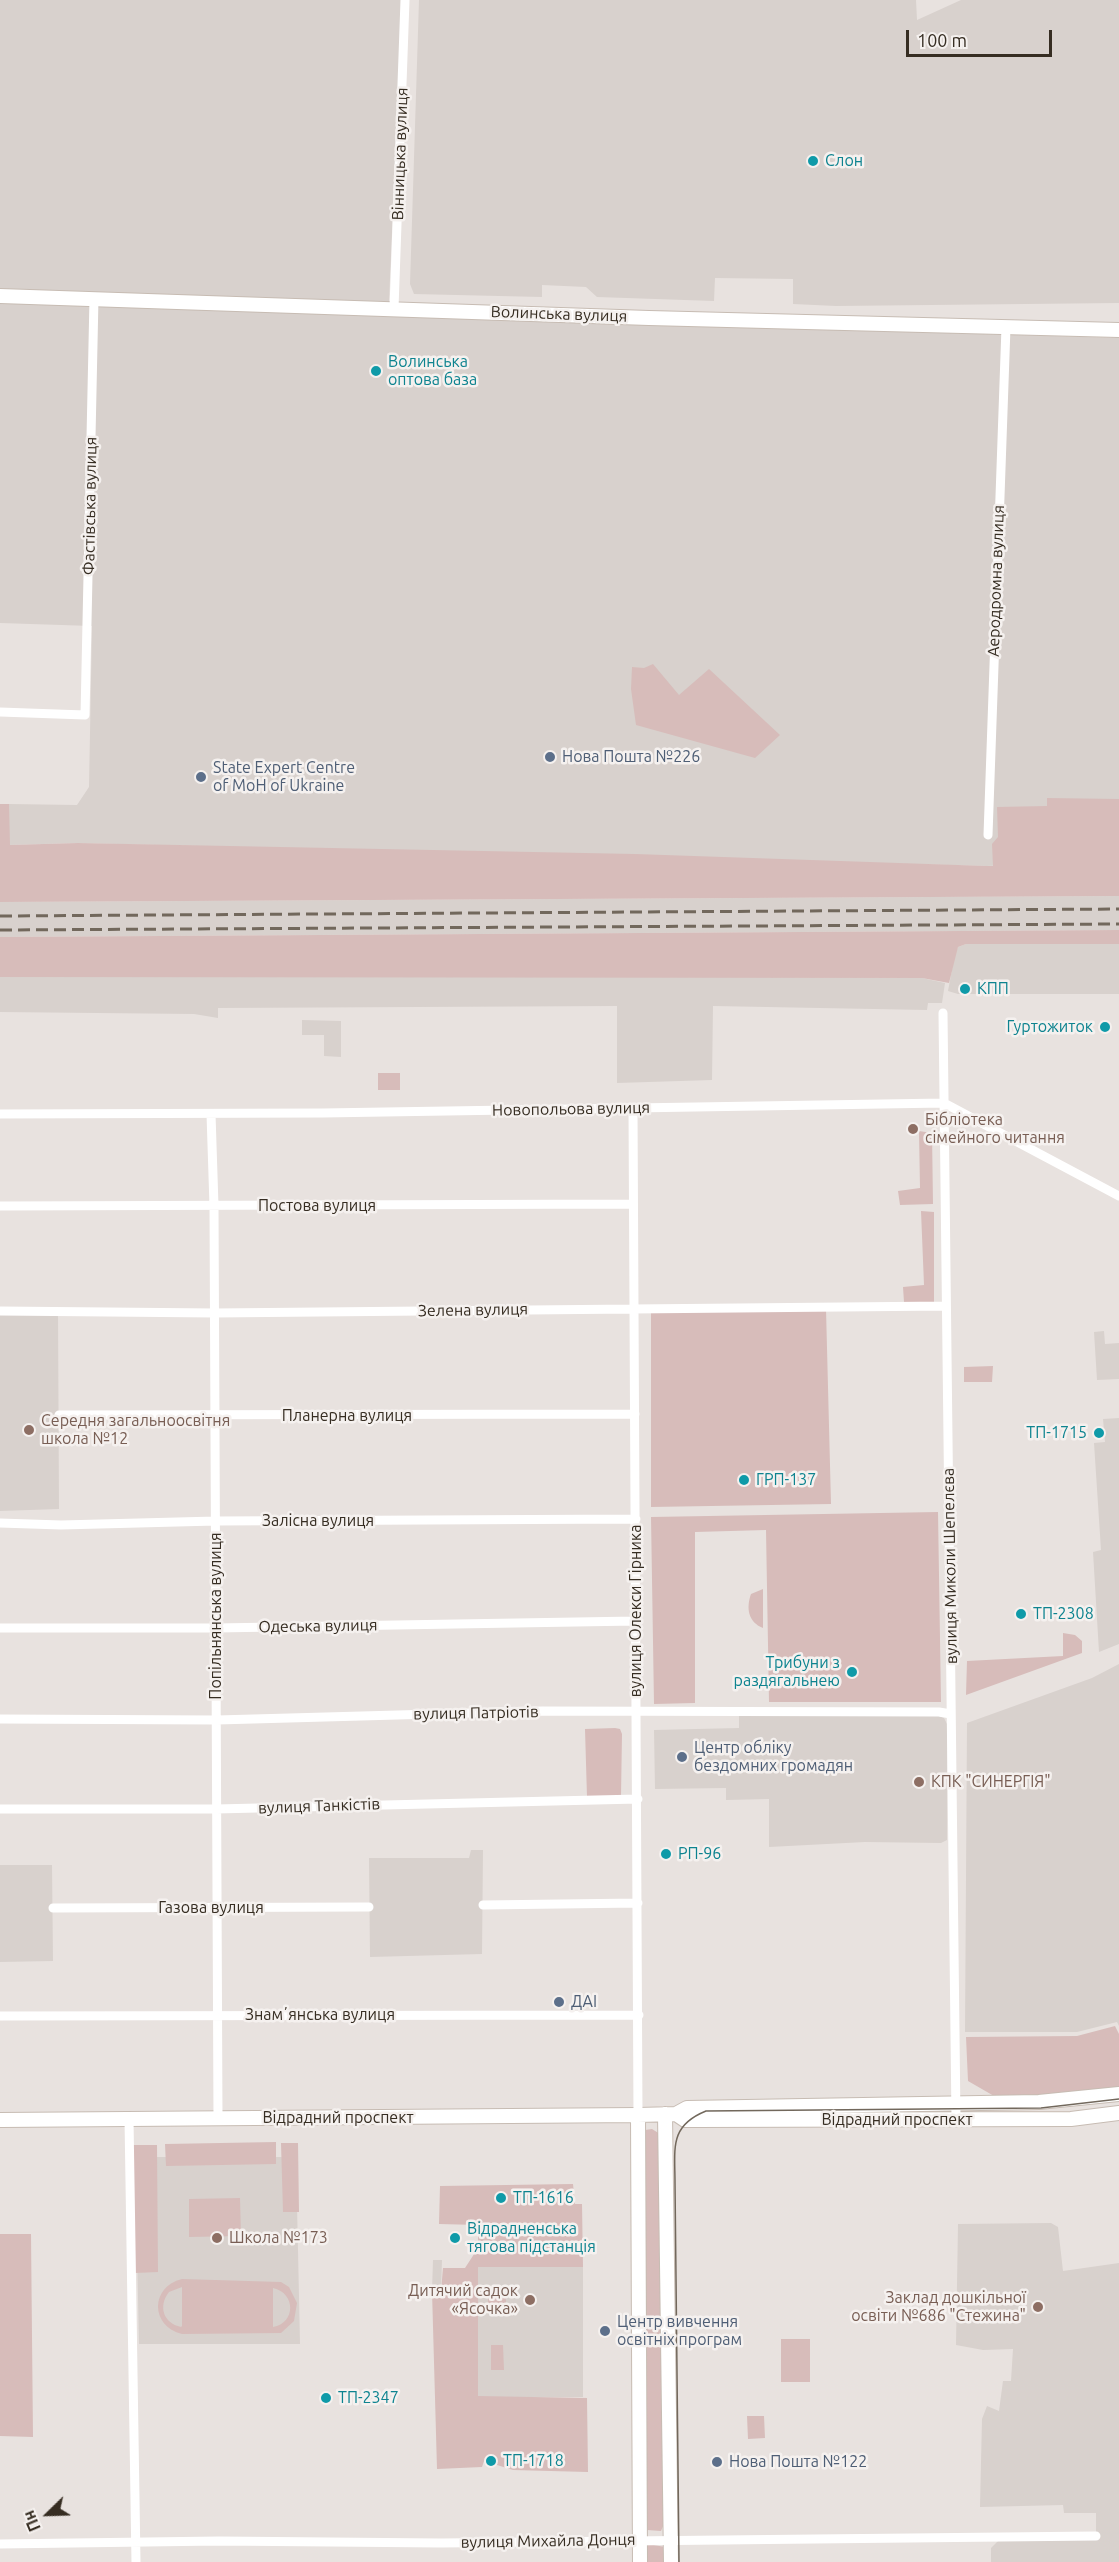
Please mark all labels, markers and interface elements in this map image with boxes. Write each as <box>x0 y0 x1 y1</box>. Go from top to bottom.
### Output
scale bar <box>909 18 1054 56</box>
text: 100 m <box>917 30 967 50</box>
street label: Вінницька вулиця <box>388 87 412 221</box>
place label: Слон <box>825 151 863 171</box>
marker: Слон <box>806 154 820 168</box>
street label: Волинська вулиця <box>490 302 628 326</box>
place label: Волинська оптова база <box>388 352 477 390</box>
marker: Волинська оптова база <box>369 364 383 378</box>
street label: Фастівська вулиця <box>79 437 101 575</box>
street label: Аеродромна вулиця <box>984 505 1008 657</box>
place label: Нова Пошта №226 <box>562 747 700 767</box>
marker: Нова Пошта №226 <box>543 750 557 764</box>
place label: State Expert Centre of MoH of Ukraine <box>213 758 355 796</box>
marker: State Expert Centre of MoH of Ukraine <box>194 770 208 784</box>
place label: КПП <box>977 979 1009 999</box>
marker: КПП <box>958 982 972 996</box>
place label: Гуртожиток <box>1006 1017 1093 1037</box>
marker: Гуртожиток <box>1098 1020 1112 1034</box>
street label: Новопольова вулиця <box>492 1098 650 1120</box>
place label: Бібліотека сімейного читання <box>925 1110 1065 1148</box>
marker: Бібліотека сімейного читання <box>906 1122 920 1136</box>
street label: Постова вулиця <box>258 1196 376 1216</box>
street label: Зелена вулиця <box>418 1299 528 1321</box>
street label: Планерна вулиця <box>282 1406 412 1426</box>
place label: Середня загальноосвітня школа №12 <box>41 1411 230 1449</box>
marker: Середня загальноосвітня школа №12 <box>22 1423 36 1437</box>
place label: ТП-1715 <box>1026 1423 1087 1443</box>
marker: ТП-1715 <box>1092 1426 1106 1440</box>
street label: вулиця Миколи Шепелєва <box>939 1468 961 1664</box>
place label: ГРП-137 <box>756 1470 816 1490</box>
marker: ГРП-137 <box>737 1473 751 1487</box>
street label: Залісна вулиця <box>262 1511 374 1531</box>
street label: вулиця Олекси Гірника <box>626 1525 646 1697</box>
street label: Попільнянська вулиця <box>206 1532 226 1700</box>
place label: ТП-2308 <box>1033 1604 1094 1624</box>
marker: ТП-2308 <box>1014 1607 1028 1621</box>
street label: Одеська вулиця <box>258 1615 378 1637</box>
place label: Трибуни з раздягальнею <box>734 1653 840 1691</box>
marker: Трибуни з раздягальнею <box>845 1665 859 1679</box>
street label: вулиця Патріотів <box>413 1702 539 1724</box>
place label: Центр обліку бездомних громадян <box>694 1738 853 1776</box>
marker: Центр обліку бездомних громадян <box>675 1750 689 1764</box>
place label: КПК "СИНЕРГІЯ" <box>931 1772 1051 1792</box>
marker: КПК "СИНЕРГІЯ" <box>912 1775 926 1789</box>
street label: вулиця Танкістів <box>258 1794 380 1818</box>
place label: РП-96 <box>678 1844 721 1864</box>
marker: РП-96 <box>659 1847 673 1861</box>
street label: Газова вулиця <box>158 1898 264 1918</box>
place label: ДАІ <box>571 1992 597 2012</box>
marker: ДАІ <box>552 1995 566 2009</box>
street label: Знамʼянська вулиця <box>245 2005 395 2025</box>
street label: Відрадний проспект <box>262 2108 414 2128</box>
street label: Відрадний проспект <box>821 2110 973 2130</box>
place label: ТП-1616 <box>513 2188 574 2208</box>
marker: ТП-1616 <box>494 2191 508 2205</box>
place label: Відрадненська тягова підстанція <box>467 2219 596 2257</box>
place label: Школа №173 <box>229 2228 328 2248</box>
marker: Школа №173 <box>210 2231 224 2245</box>
marker: Відрадненська тягова підстанція <box>448 2231 462 2245</box>
place label: Дитячий садок «Ясочка» <box>408 2281 518 2319</box>
place label: Заклад дошкільної освіти №686 "Стежина" <box>851 2288 1026 2326</box>
marker: Дитячий садок «Ясочка» <box>523 2293 537 2307</box>
marker: Заклад дошкільної освіти №686 "Стежина" <box>1031 2300 1045 2314</box>
place label: Центр вивчення освітніх програм <box>617 2312 742 2350</box>
marker: Центр вивчення освітніх програм <box>598 2324 612 2338</box>
place label: ТП-2347 <box>338 2388 399 2408</box>
marker: ТП-2347 <box>319 2391 333 2405</box>
place label: ТП-1718 <box>503 2451 564 2471</box>
place label: Нова Пошта №122 <box>729 2452 867 2472</box>
marker: ТП-1718 <box>484 2454 498 2468</box>
marker: Нова Пошта №122 <box>710 2455 724 2469</box>
north arrow <box>18 2484 78 2544</box>
text: Пн <box>19 2508 44 2534</box>
street label: вулиця Михайла Донця <box>460 2530 636 2552</box>

